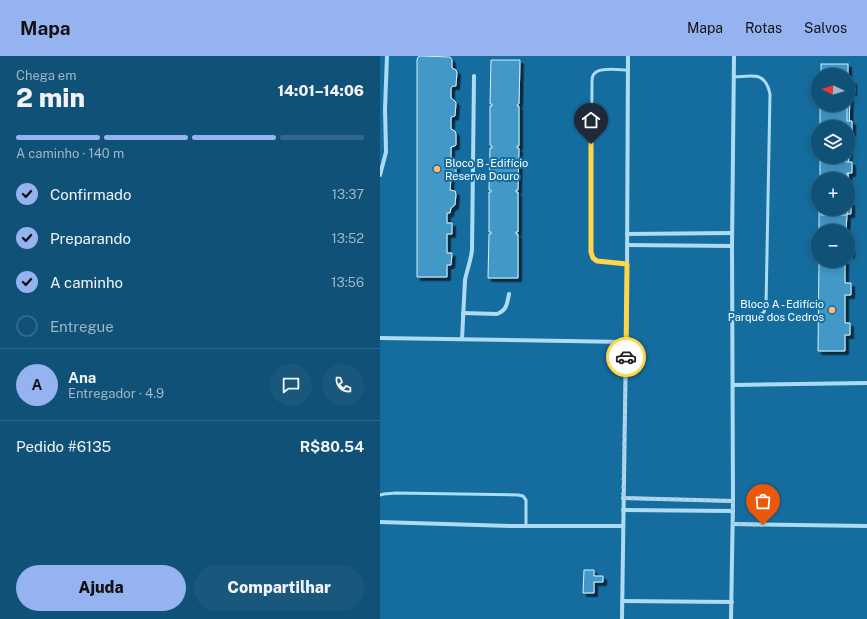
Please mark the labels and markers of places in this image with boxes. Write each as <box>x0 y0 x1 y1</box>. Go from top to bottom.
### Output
pin <box>574 103 608 144</box>
place label: Bloco B - Edifício Reserva Douro <box>445 157 528 182</box>
marker: Bloco B - Edifício Reserva Douro <box>432 164 442 174</box>
place label: Bloco A - Edifício Parque dos Cedros <box>728 298 824 323</box>
marker: Bloco A - Edifício Parque dos Cedros <box>827 305 837 315</box>
pin <box>746 484 780 525</box>

